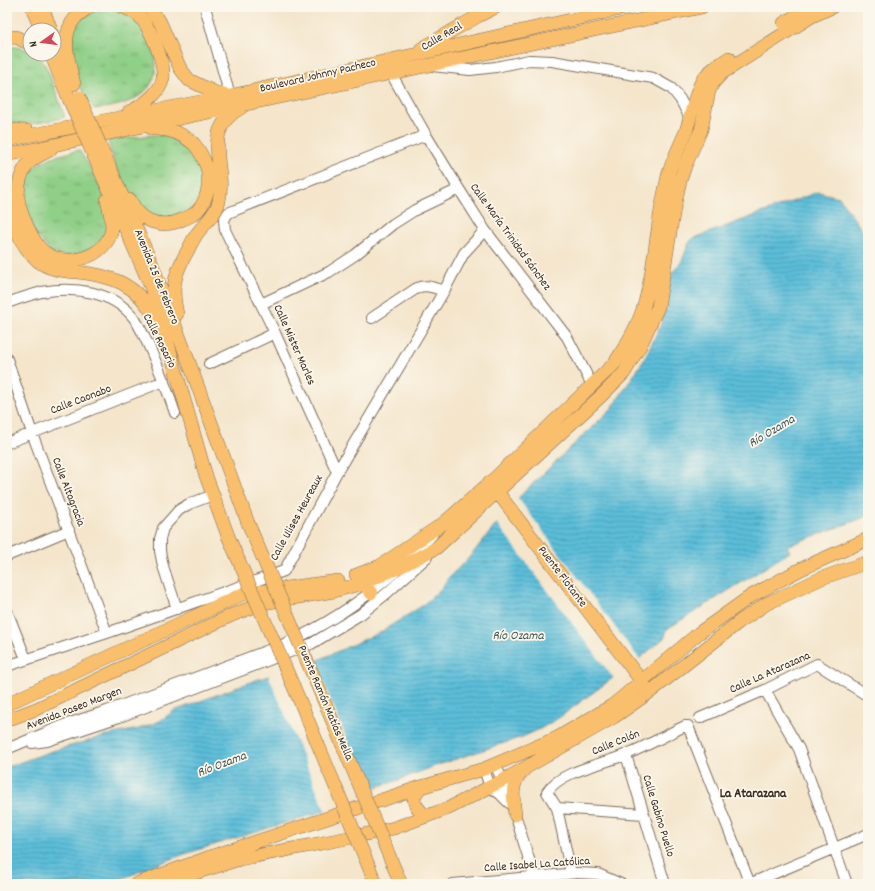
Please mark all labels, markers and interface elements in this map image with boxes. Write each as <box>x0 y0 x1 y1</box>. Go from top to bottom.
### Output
street label: Calle Real <box>418 18 466 56</box>
north arrow <box>22 22 62 62</box>
text: N <box>26 39 43 49</box>
street label: Boulevard Johnny Pacheco <box>258 54 378 98</box>
street label: Calle María Trinidad Sánchez <box>465 180 555 294</box>
street label: Avenida 25 de Febrero <box>129 227 183 327</box>
street label: Calle Mister Marles <box>269 302 319 388</box>
street label: Calle Rosario <box>138 311 180 371</box>
street label: Calle Caonabo <box>48 381 114 419</box>
water label: Río Ozama <box>745 410 800 453</box>
street label: Calle Altagracia <box>47 455 89 529</box>
street label: Calle Ulises Heureaux <box>266 471 328 564</box>
street label: Puente Flotante <box>533 543 591 611</box>
water label: Río Ozama <box>492 627 544 646</box>
street label: Puente Ramón Matías Mella <box>293 643 357 764</box>
street label: Calle La Atarazana <box>727 647 813 698</box>
street label: Avenida Paseo Margen <box>24 683 125 735</box>
street label: Calle Colón <box>589 726 643 760</box>
water label: Río Ozama <box>195 747 250 783</box>
street label: Calle Gabino Puello <box>637 773 679 859</box>
district label: La Atarazana <box>720 785 787 804</box>
street label: Calle Isabel La Católica <box>484 853 591 877</box>

